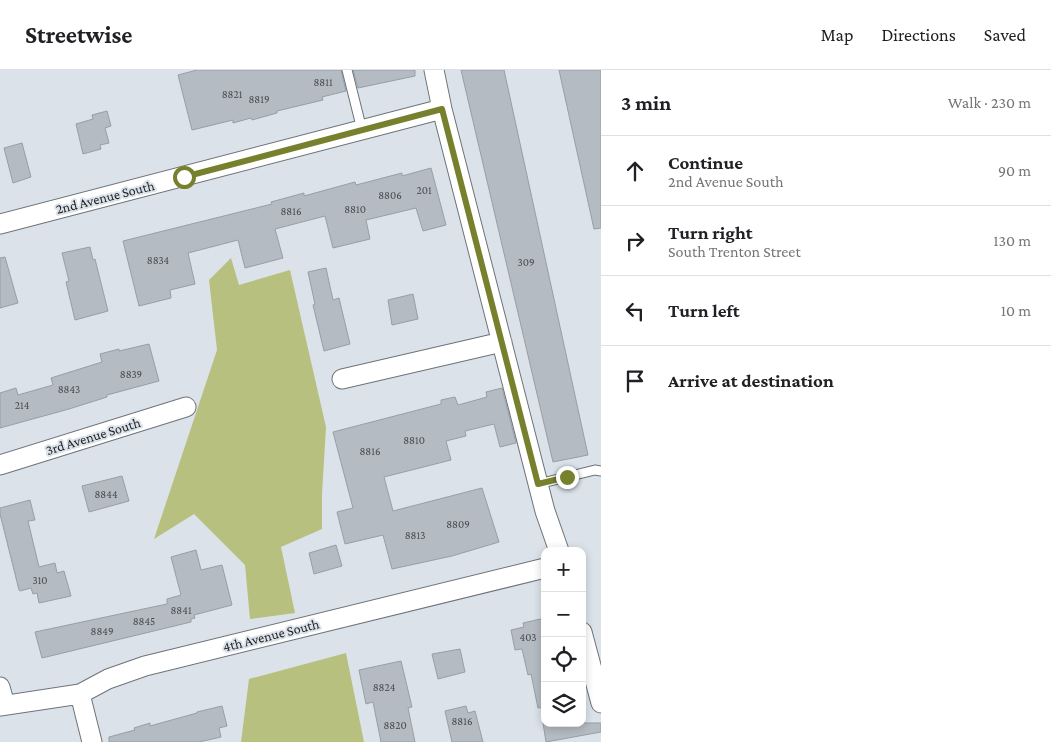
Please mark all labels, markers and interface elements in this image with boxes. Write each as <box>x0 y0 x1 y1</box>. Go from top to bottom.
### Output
text: Streetwise <box>25 21 132 48</box>
text: Map <box>821 25 853 45</box>
text: Directions <box>881 25 956 45</box>
text: Saved <box>984 25 1026 45</box>
house number: 8811 <box>313 76 333 88</box>
house number: 8821 <box>222 88 243 100</box>
text: 3 min <box>621 91 671 115</box>
house number: 8819 <box>248 93 270 105</box>
text: Walk · 230 m <box>948 94 1031 111</box>
text: Continue <box>668 152 743 173</box>
icon: ahead <box>621 157 649 185</box>
text: 90 m <box>998 162 1031 179</box>
route start <box>173 166 196 189</box>
text: 2nd Avenue South <box>668 173 784 190</box>
street label: 2nd Avenue South <box>54 177 156 217</box>
house number: 201 <box>416 184 432 196</box>
house number: 8806 <box>378 189 402 201</box>
house number: 8810 <box>344 203 366 215</box>
house number: 8816 <box>280 205 302 217</box>
text: Turn right <box>668 222 753 243</box>
icon: right <box>621 227 649 255</box>
text: 130 m <box>993 232 1031 249</box>
text: South Trenton Street <box>668 243 801 260</box>
house number: 8834 <box>147 254 170 266</box>
house number: 309 <box>517 256 535 268</box>
icon: left <box>621 297 649 325</box>
text: Turn left <box>668 300 740 321</box>
text: 10 m <box>1001 302 1031 319</box>
icon: arrive <box>621 367 649 395</box>
house number: 8839 <box>120 368 142 380</box>
text: Arrive at destination <box>668 370 834 391</box>
house number: 8843 <box>58 383 80 395</box>
house number: 214 <box>15 399 30 411</box>
street label: 3rd Avenue South <box>44 414 143 458</box>
house number: 8810 <box>403 434 425 446</box>
house number: 8816 <box>359 445 381 457</box>
route end <box>556 466 579 489</box>
house number: 8844 <box>94 488 118 500</box>
house number: 8809 <box>446 518 470 530</box>
house number: 8813 <box>405 529 425 541</box>
map controls <box>541 547 586 727</box>
button: + <box>541 547 586 592</box>
house number: 310 <box>32 574 48 586</box>
button: − <box>541 592 586 637</box>
house number: 8841 <box>170 604 192 616</box>
house number: 8845 <box>133 615 155 627</box>
street label: 4th Avenue South <box>221 615 321 655</box>
house number: 8849 <box>91 625 113 637</box>
house number: 403 <box>520 631 536 643</box>
button: locate <box>541 637 586 682</box>
house number: 8824 <box>373 681 396 693</box>
button: layers <box>541 682 586 727</box>
house number: 8816 <box>451 715 473 727</box>
house number: 8820 <box>383 719 407 731</box>

